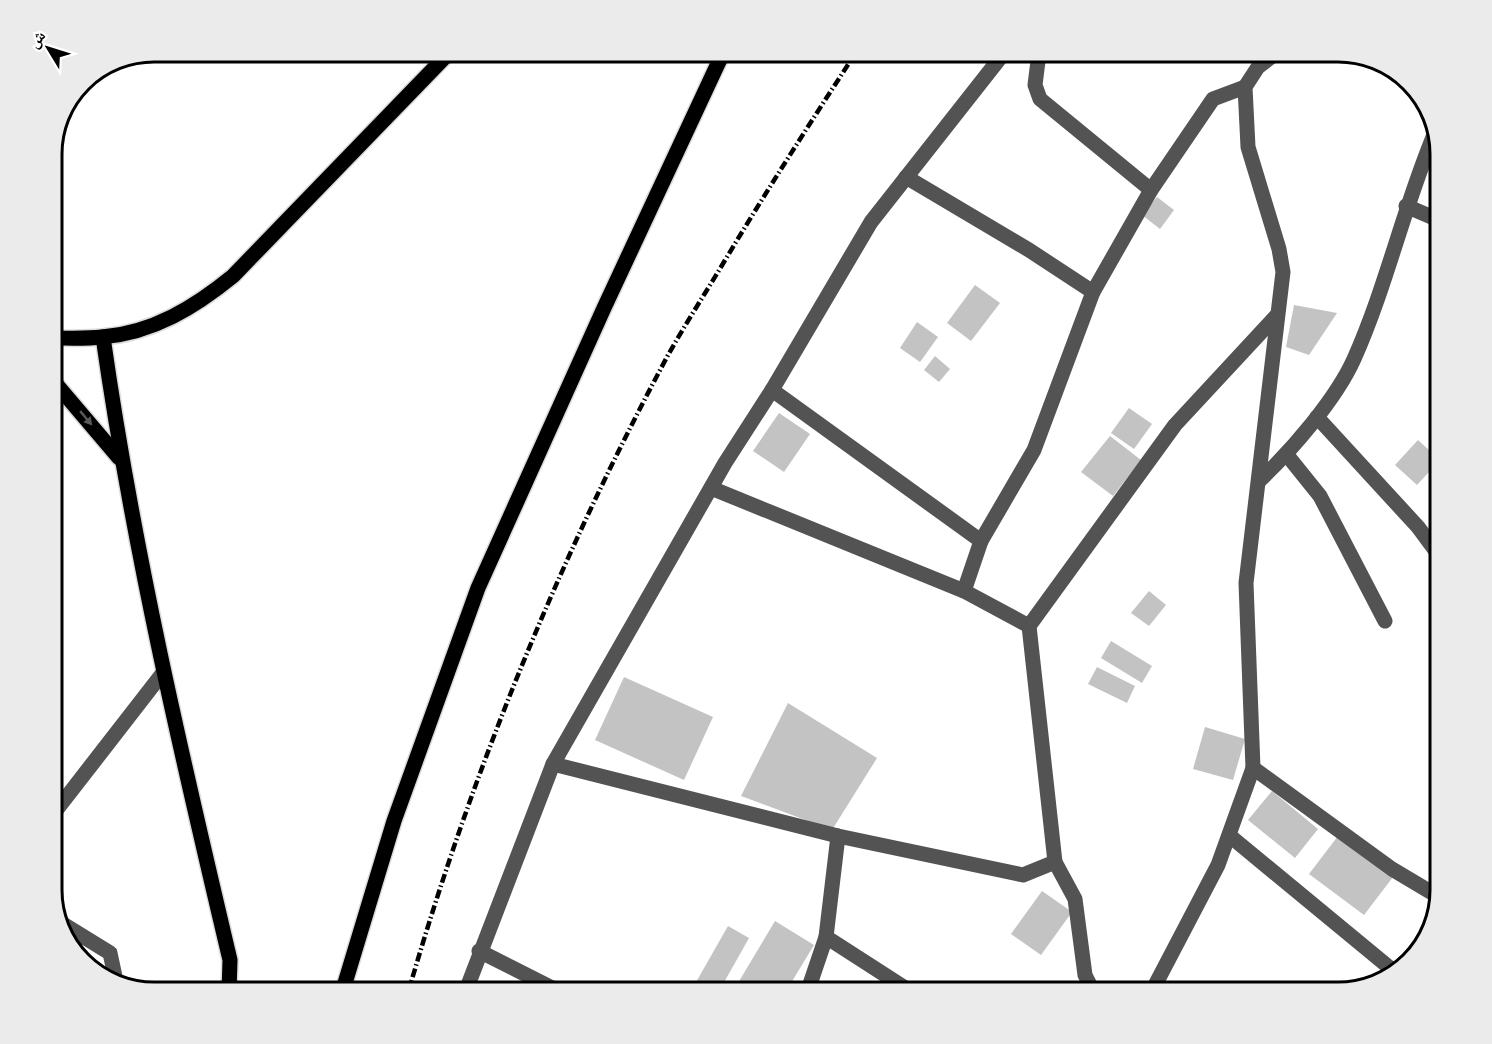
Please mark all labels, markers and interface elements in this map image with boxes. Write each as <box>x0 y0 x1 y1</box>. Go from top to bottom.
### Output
north arrow <box>18 18 78 78</box>
text: ش <box>22 25 51 53</box>
one-way arrow <box>79 410 92 425</box>

